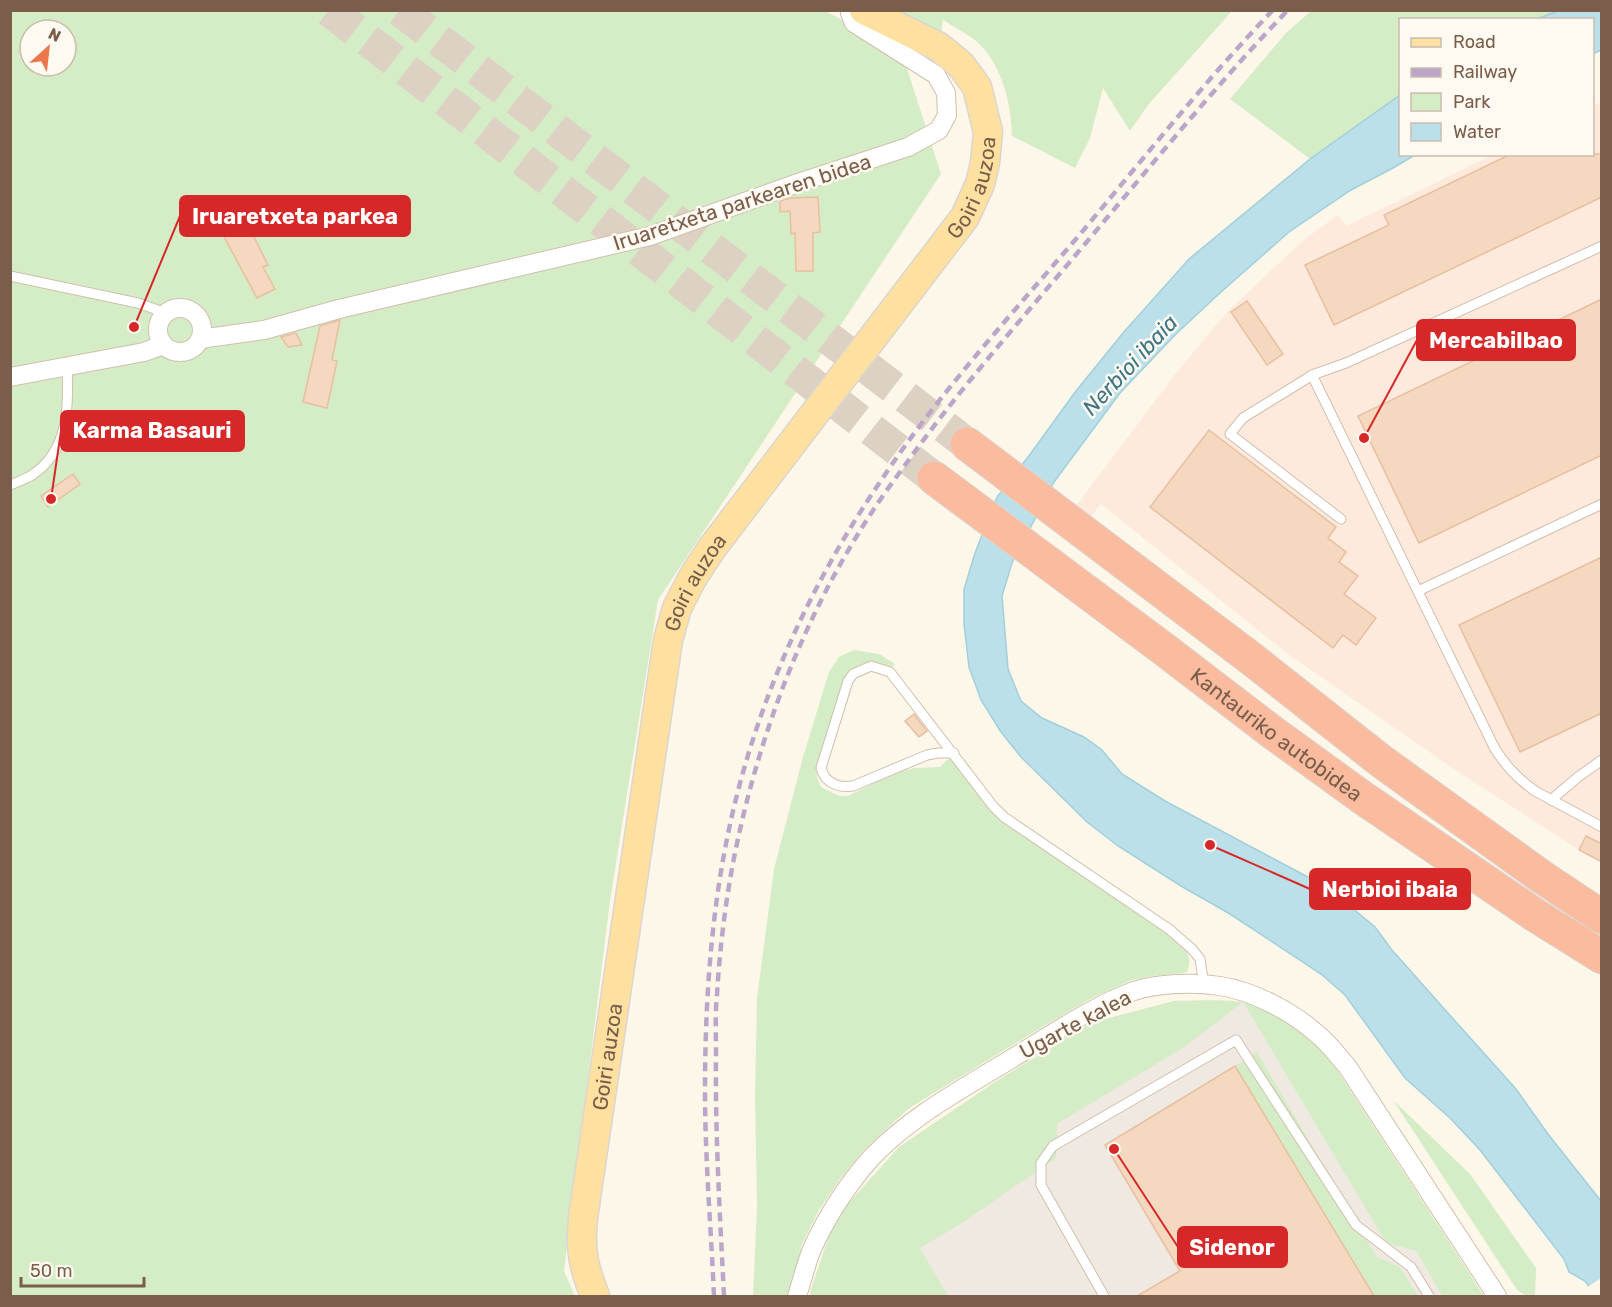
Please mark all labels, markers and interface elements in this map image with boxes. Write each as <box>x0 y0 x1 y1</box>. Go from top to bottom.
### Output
north arrow <box>18 18 78 78</box>
legend <box>1399 18 1594 156</box>
text: N <box>45 24 64 46</box>
text: Road <box>1453 31 1496 53</box>
text: Railway <box>1453 61 1517 83</box>
text: Park <box>1453 91 1491 113</box>
text: Water <box>1453 121 1501 143</box>
street label: Goiri auzoa <box>941 135 1000 243</box>
street label: Iruaretxeta parkearen bidea <box>610 148 874 256</box>
callout: Iruaretxeta parkea <box>180 196 410 236</box>
text: Iruaretxeta parkea <box>192 203 398 230</box>
water label: Nerbioi ibaia <box>1077 309 1183 421</box>
callout: Mercabilbao <box>1417 320 1575 360</box>
text: Mercabilbao <box>1429 327 1563 354</box>
callout: Karma Basauri <box>61 411 244 451</box>
text: Karma Basauri <box>72 417 232 444</box>
street label: Goiri auzoa <box>659 528 731 634</box>
street label: Kantauriko autobidea <box>1186 662 1368 806</box>
callout: Nerbioi ibaia <box>1310 869 1470 909</box>
text: Nerbioi ibaia <box>1322 876 1458 903</box>
street label: Ugarte kalea <box>1015 984 1135 1064</box>
street label: Goiri auzoa <box>586 1001 627 1112</box>
callout: Sidenor <box>1178 1227 1287 1267</box>
text: Sidenor <box>1189 1234 1275 1261</box>
scale bar <box>21 1250 144 1288</box>
text: 50 m <box>30 1260 73 1282</box>

